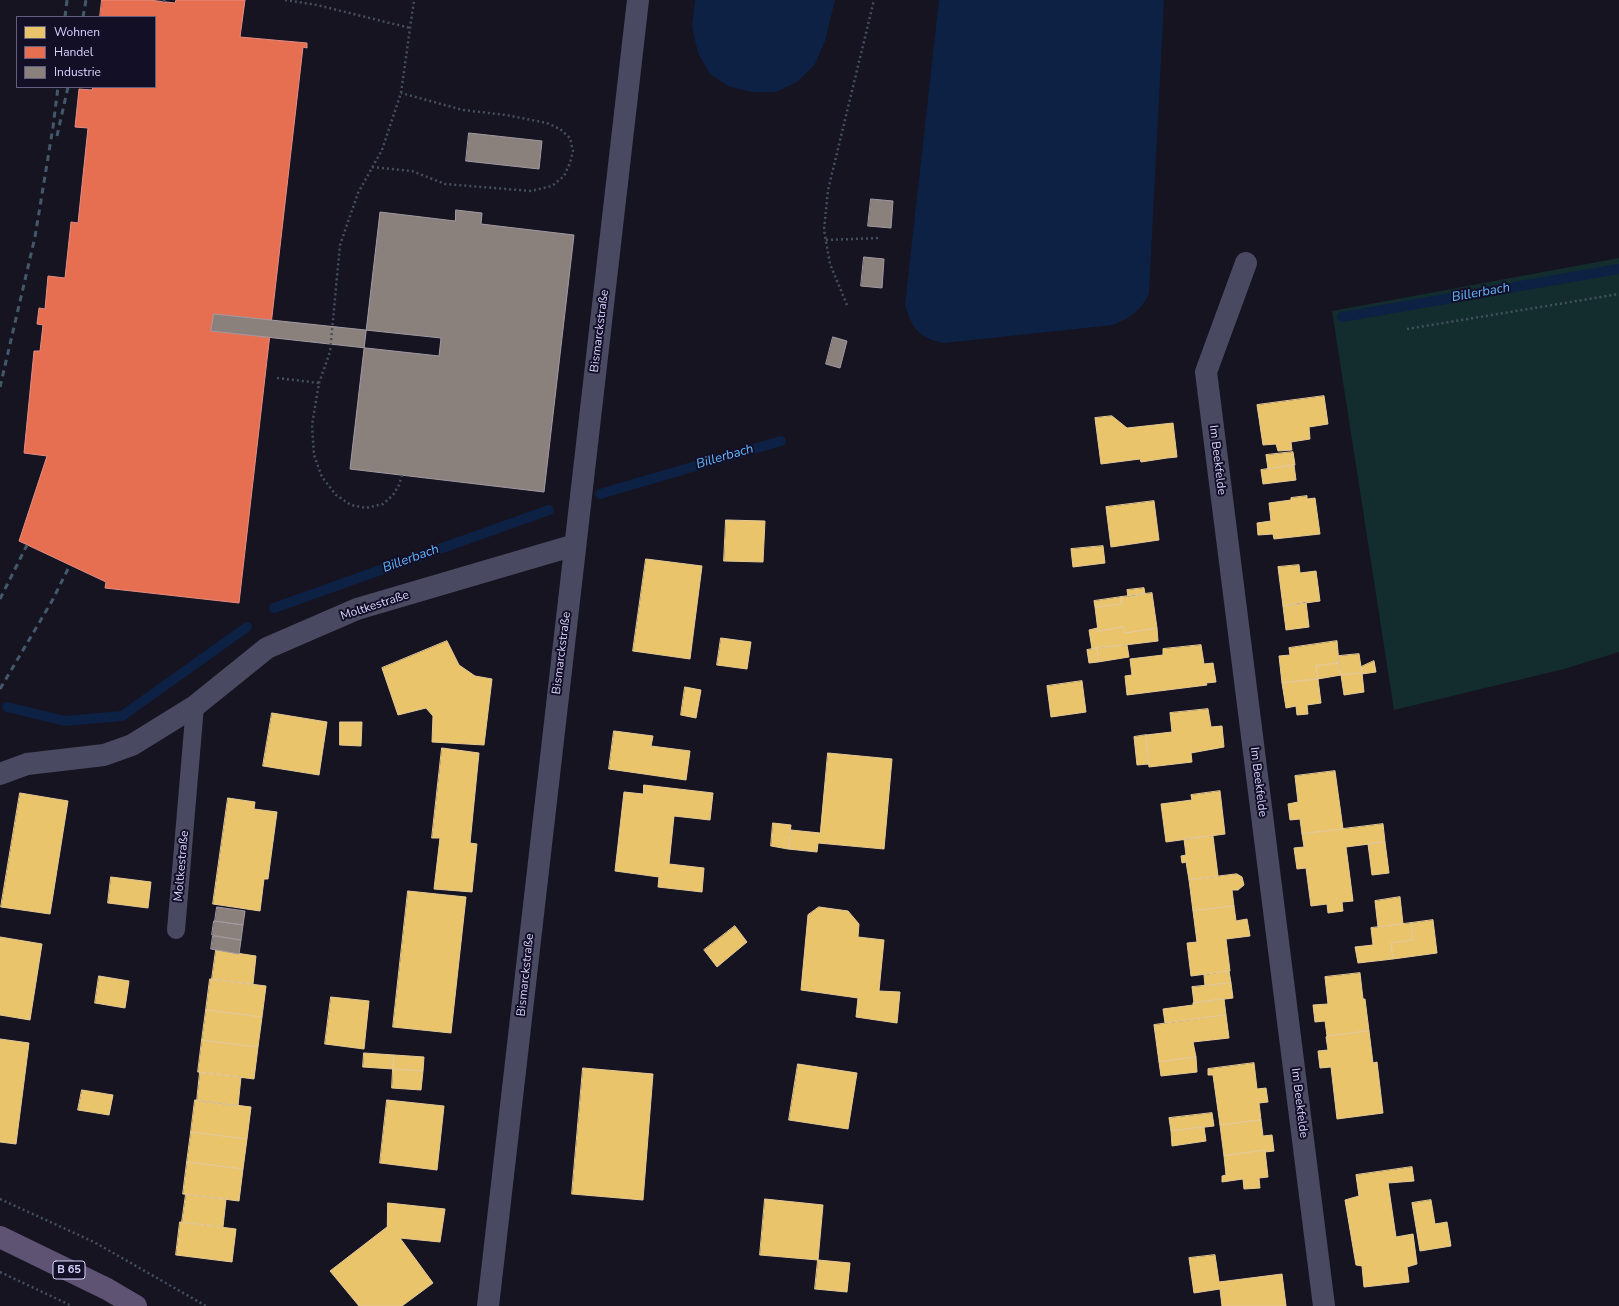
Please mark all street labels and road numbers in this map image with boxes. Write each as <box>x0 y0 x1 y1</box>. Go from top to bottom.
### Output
street label: Bismarckstraße <box>588 289 612 373</box>
street label: Im Beekfelde <box>1206 424 1228 496</box>
street label: Moltkestraße <box>339 588 411 624</box>
street label: Bismarckstraße <box>550 611 574 695</box>
street label: Im Beekfelde <box>1247 746 1269 818</box>
street label: Moltkestraße <box>172 830 192 902</box>
street label: Bismarckstraße <box>514 933 538 1017</box>
street label: Im Beekfelde <box>1288 1067 1310 1139</box>
road number: B 65 <box>53 1261 85 1279</box>

